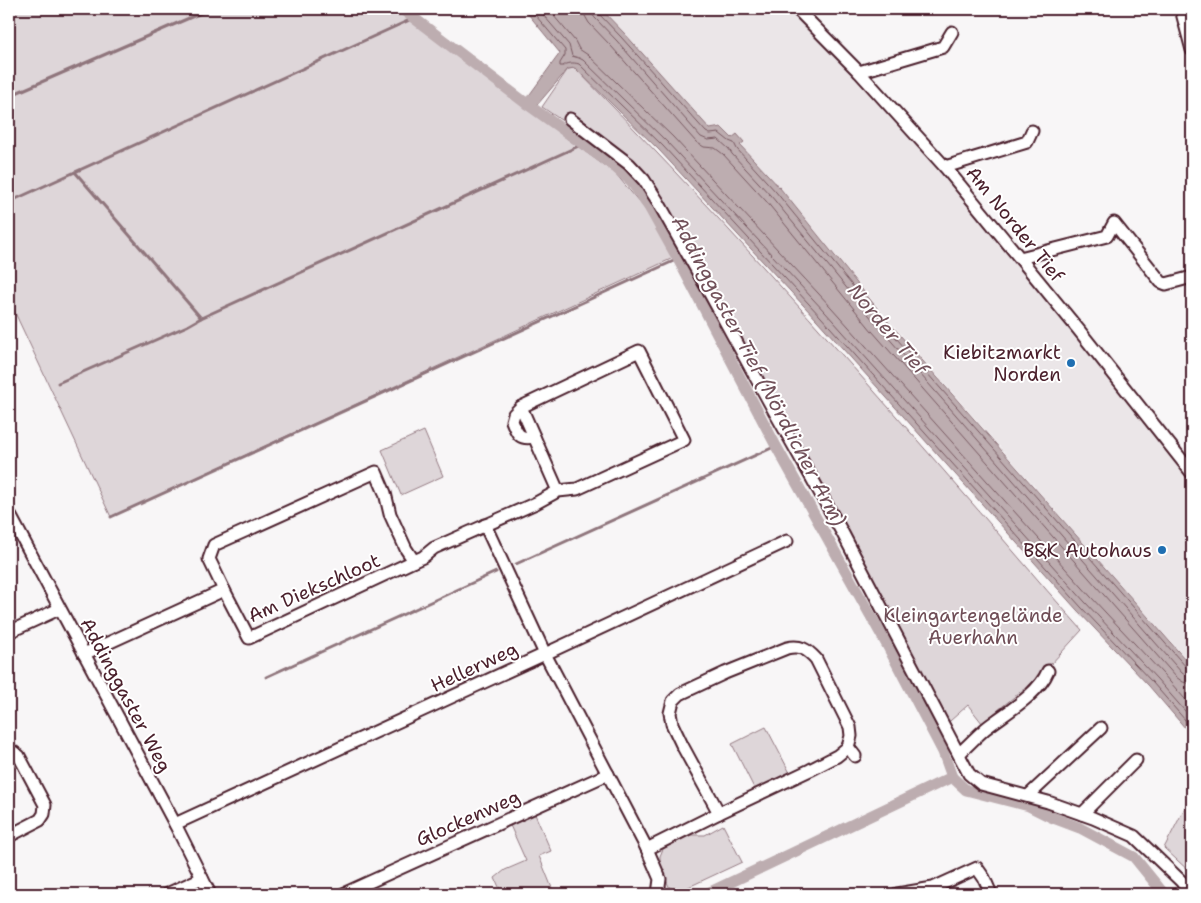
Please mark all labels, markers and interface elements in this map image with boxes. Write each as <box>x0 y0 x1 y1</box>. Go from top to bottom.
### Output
street label: Am Norder Tief <box>961 161 1070 288</box>
water label: Addinggaster Tief (Nördlicher Arm) <box>666 211 852 531</box>
water label: Norder Tief <box>842 278 936 382</box>
place label: Kiebitzmarkt Norden <box>943 340 1061 387</box>
marker: Kiebitzmarkt Norden <box>1065 357 1077 369</box>
place label: B&K Autohaus <box>1023 538 1152 563</box>
marker: B&K Autohaus <box>1156 544 1168 556</box>
street label: Am Diekschloot <box>244 548 384 628</box>
park label: Kleingartengelände Auerhahn <box>883 603 1063 650</box>
street label: Addinggaster Weg <box>75 613 177 777</box>
street label: Hellerweg <box>426 636 522 698</box>
street label: Glockenweg <box>412 784 524 852</box>

